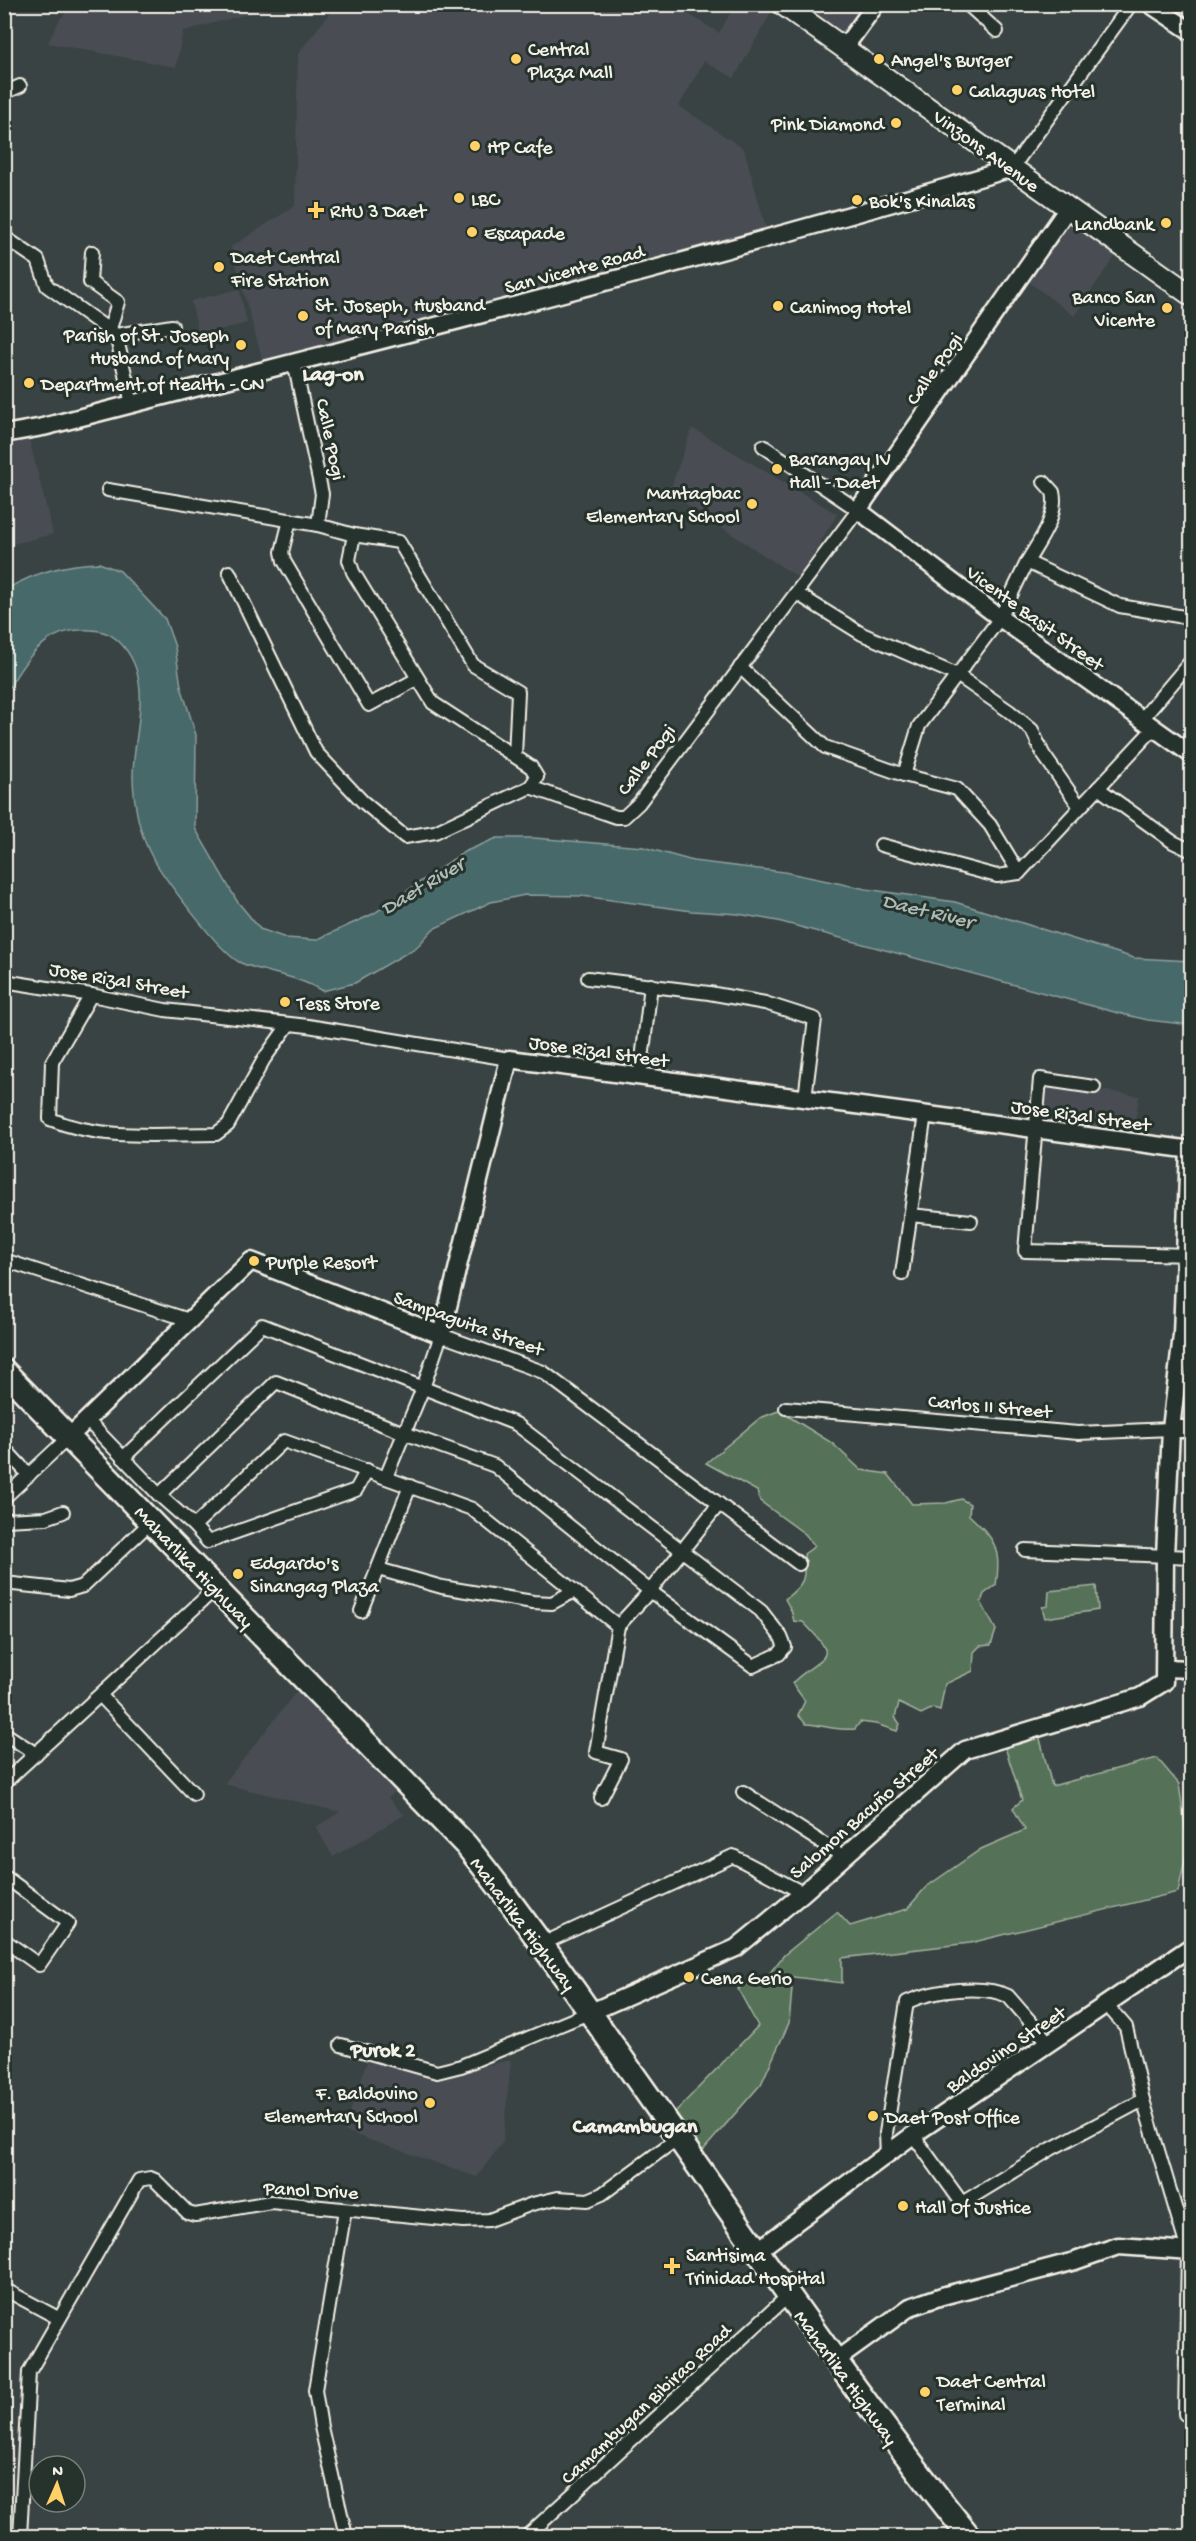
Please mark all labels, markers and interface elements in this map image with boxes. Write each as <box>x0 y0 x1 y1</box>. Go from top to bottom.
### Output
place label: Central Plaza Mall <box>527 40 613 86</box>
place label: Angel's Burger <box>891 51 1013 74</box>
marker: Central Plaza Mall <box>509 52 523 66</box>
marker: Angel's Burger <box>872 52 886 66</box>
place label: Calaguas Hotel <box>969 82 1095 105</box>
marker: Calaguas Hotel <box>950 83 964 97</box>
street label: Vinzons Avenue <box>926 106 1043 200</box>
place label: Pink Diamond <box>770 115 886 138</box>
marker: Pink Diamond <box>889 116 903 130</box>
place label: HP Cafe <box>487 138 553 161</box>
marker: HP Cafe <box>468 139 482 153</box>
place label: LBC <box>471 190 501 213</box>
marker: LBC <box>452 191 466 205</box>
place label: Bok's Kinalas <box>868 192 975 215</box>
marker: Bok's Kinalas <box>850 193 864 207</box>
marker: RHU 3 Daet <box>307 201 325 219</box>
place label: RHU 3 Daet <box>330 202 428 225</box>
place label: Landbank <box>1074 215 1156 238</box>
marker: Landbank <box>1159 216 1173 230</box>
place label: Escapade <box>484 224 565 247</box>
marker: Escapade <box>465 225 479 239</box>
street label: San Vicente Road <box>503 241 649 301</box>
place label: Daet Central Fire Station <box>229 248 340 294</box>
marker: Daet Central Fire Station <box>212 260 226 274</box>
place label: Banco San Vicente <box>1071 288 1156 334</box>
place label: St. Joseph, Husband of Mary Parish <box>315 296 487 342</box>
place label: Canimog Hotel <box>790 298 911 321</box>
marker: Canimog Hotel <box>771 299 785 313</box>
marker: Banco San Vicente <box>1160 301 1174 315</box>
marker: St. Joseph, Husband of Mary Parish <box>296 309 310 323</box>
place label: Parish of St. Joseph Husband of Mary <box>63 326 229 372</box>
street label: Calle Pogi <box>903 329 969 411</box>
marker: Parish of St. Joseph Husband of Mary <box>234 338 248 352</box>
district label: Lag-on <box>302 363 364 389</box>
place label: Department of Health - CN <box>39 375 265 398</box>
marker: Department of Health - CN <box>22 376 36 390</box>
street label: Calle Pogi <box>309 397 348 483</box>
place label: Barangay IV Hall - Daet <box>788 450 891 496</box>
marker: Barangay IV Hall - Daet <box>770 462 784 476</box>
place label: Mantagbac Elementary School <box>586 484 741 530</box>
marker: Mantagbac Elementary School <box>745 497 759 511</box>
street label: Vicente Basit Street <box>960 562 1109 679</box>
street label: Calle Pogi <box>614 721 682 801</box>
water label: Daet River <box>378 851 474 923</box>
water label: Daet River <box>879 890 980 938</box>
street label: Jose Rizal Street <box>47 959 191 1006</box>
place label: Tess Store <box>296 994 380 1017</box>
marker: Tess Store <box>278 995 292 1009</box>
street label: Jose Rizal Street <box>527 1032 672 1075</box>
street label: Jose Rizal Street <box>1009 1096 1154 1139</box>
place label: Purple Resort <box>265 1253 378 1276</box>
marker: Purple Resort <box>247 1254 261 1268</box>
street label: Sampaguita Street <box>390 1287 548 1364</box>
street label: Carlos II Street <box>927 1392 1054 1425</box>
street label: Maharlika Highway <box>128 1502 257 1635</box>
place label: Edgardo's Sinangag Plaza <box>250 1554 380 1600</box>
marker: Edgardo's Sinangag Plaza <box>231 1567 245 1581</box>
street label: Salomon Bacuño Street <box>786 1743 946 1885</box>
street label: Maharlika Highway <box>463 1854 579 1997</box>
place label: Cena Gerio <box>701 1969 792 1992</box>
marker: Cena Gerio <box>682 1970 696 1984</box>
street label: Baldovino Street <box>942 2001 1073 2100</box>
district label: Purok 2 <box>350 2040 416 2065</box>
place label: F. Baldovino Elementary School <box>264 2084 418 2130</box>
marker: F. Baldovino Elementary School <box>423 2096 437 2110</box>
place label: Daet Post Office <box>883 2108 1020 2131</box>
marker: Daet Post Office <box>866 2109 880 2123</box>
district label: Camambugan <box>572 2115 698 2141</box>
street label: Panol Drive <box>262 2178 359 2206</box>
place label: Hall Of Justice <box>915 2198 1032 2221</box>
marker: Hall Of Justice <box>896 2199 910 2213</box>
place label: Santisima Trinidad Hospital <box>685 2246 825 2292</box>
marker: Santisima Trinidad Hospital <box>663 2257 681 2275</box>
street label: Maharlika Highway <box>787 2307 901 2451</box>
street label: Camambugan Bibirao Road <box>557 2319 739 2491</box>
place label: Daet Central Terminal <box>935 2372 1046 2418</box>
marker: Daet Central Terminal <box>918 2385 932 2399</box>
north arrow <box>27 2454 87 2514</box>
text: N <box>52 2463 64 2482</box>

